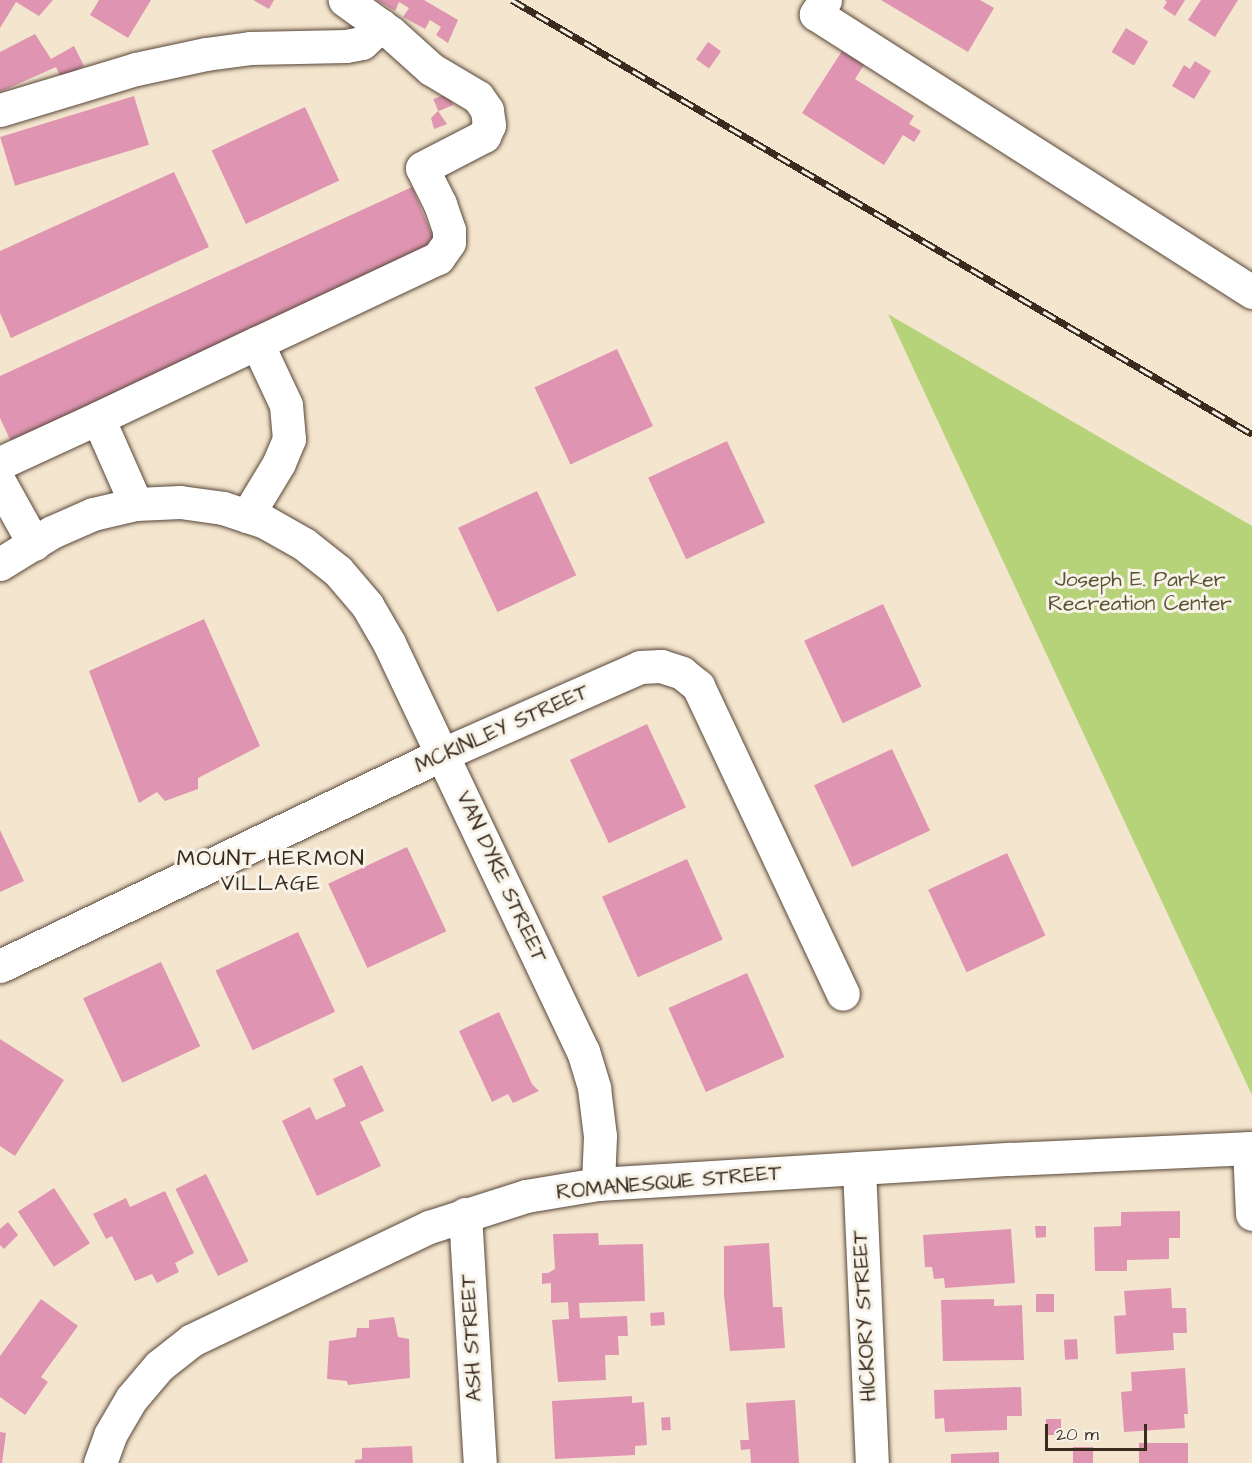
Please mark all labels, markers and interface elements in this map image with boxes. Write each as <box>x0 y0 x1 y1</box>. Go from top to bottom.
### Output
park label: Joseph E. Parker Recreation Center <box>1048 567 1232 617</box>
street label: MCKINLEY STREET <box>411 679 593 779</box>
street label: VAN DYKE STREET <box>450 787 552 967</box>
district label: MOUNT HERMON VILLAGE <box>177 845 365 896</box>
street label: ROMANESQUE STREET <box>555 1161 783 1205</box>
street label: HICKORY STREET <box>848 1230 882 1402</box>
street label: ASH STREET <box>456 1274 488 1402</box>
scale bar <box>1048 1412 1150 1450</box>
text: 20 m <box>1056 1422 1099 1447</box>

